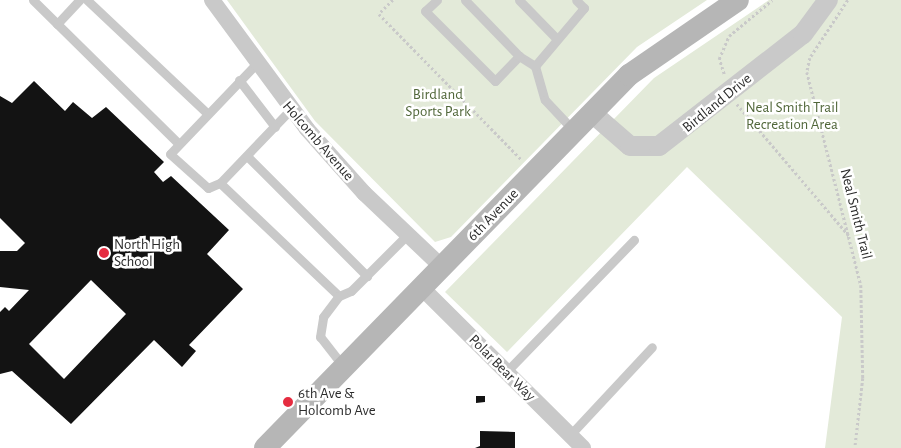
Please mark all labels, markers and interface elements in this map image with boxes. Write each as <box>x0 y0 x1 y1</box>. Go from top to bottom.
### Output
street label: Birdland Drive <box>679 70 755 136</box>
park label: Birdland Sports Park <box>405 85 471 120</box>
street label: Holcomb Avenue <box>278 97 358 185</box>
park label: Neal Smith Trail Recreation Area <box>746 98 838 133</box>
street label: Neal Smith Trail <box>836 167 876 261</box>
street label: 6th Avenue <box>464 185 522 245</box>
place label: North High School <box>114 235 180 270</box>
marker: North High School <box>98 247 110 259</box>
street label: Polar Bear Way <box>465 331 539 405</box>
place label: 6th Ave & Holcomb Ave <box>298 384 376 419</box>
marker: 6th Ave & Holcomb Ave <box>282 396 294 408</box>

